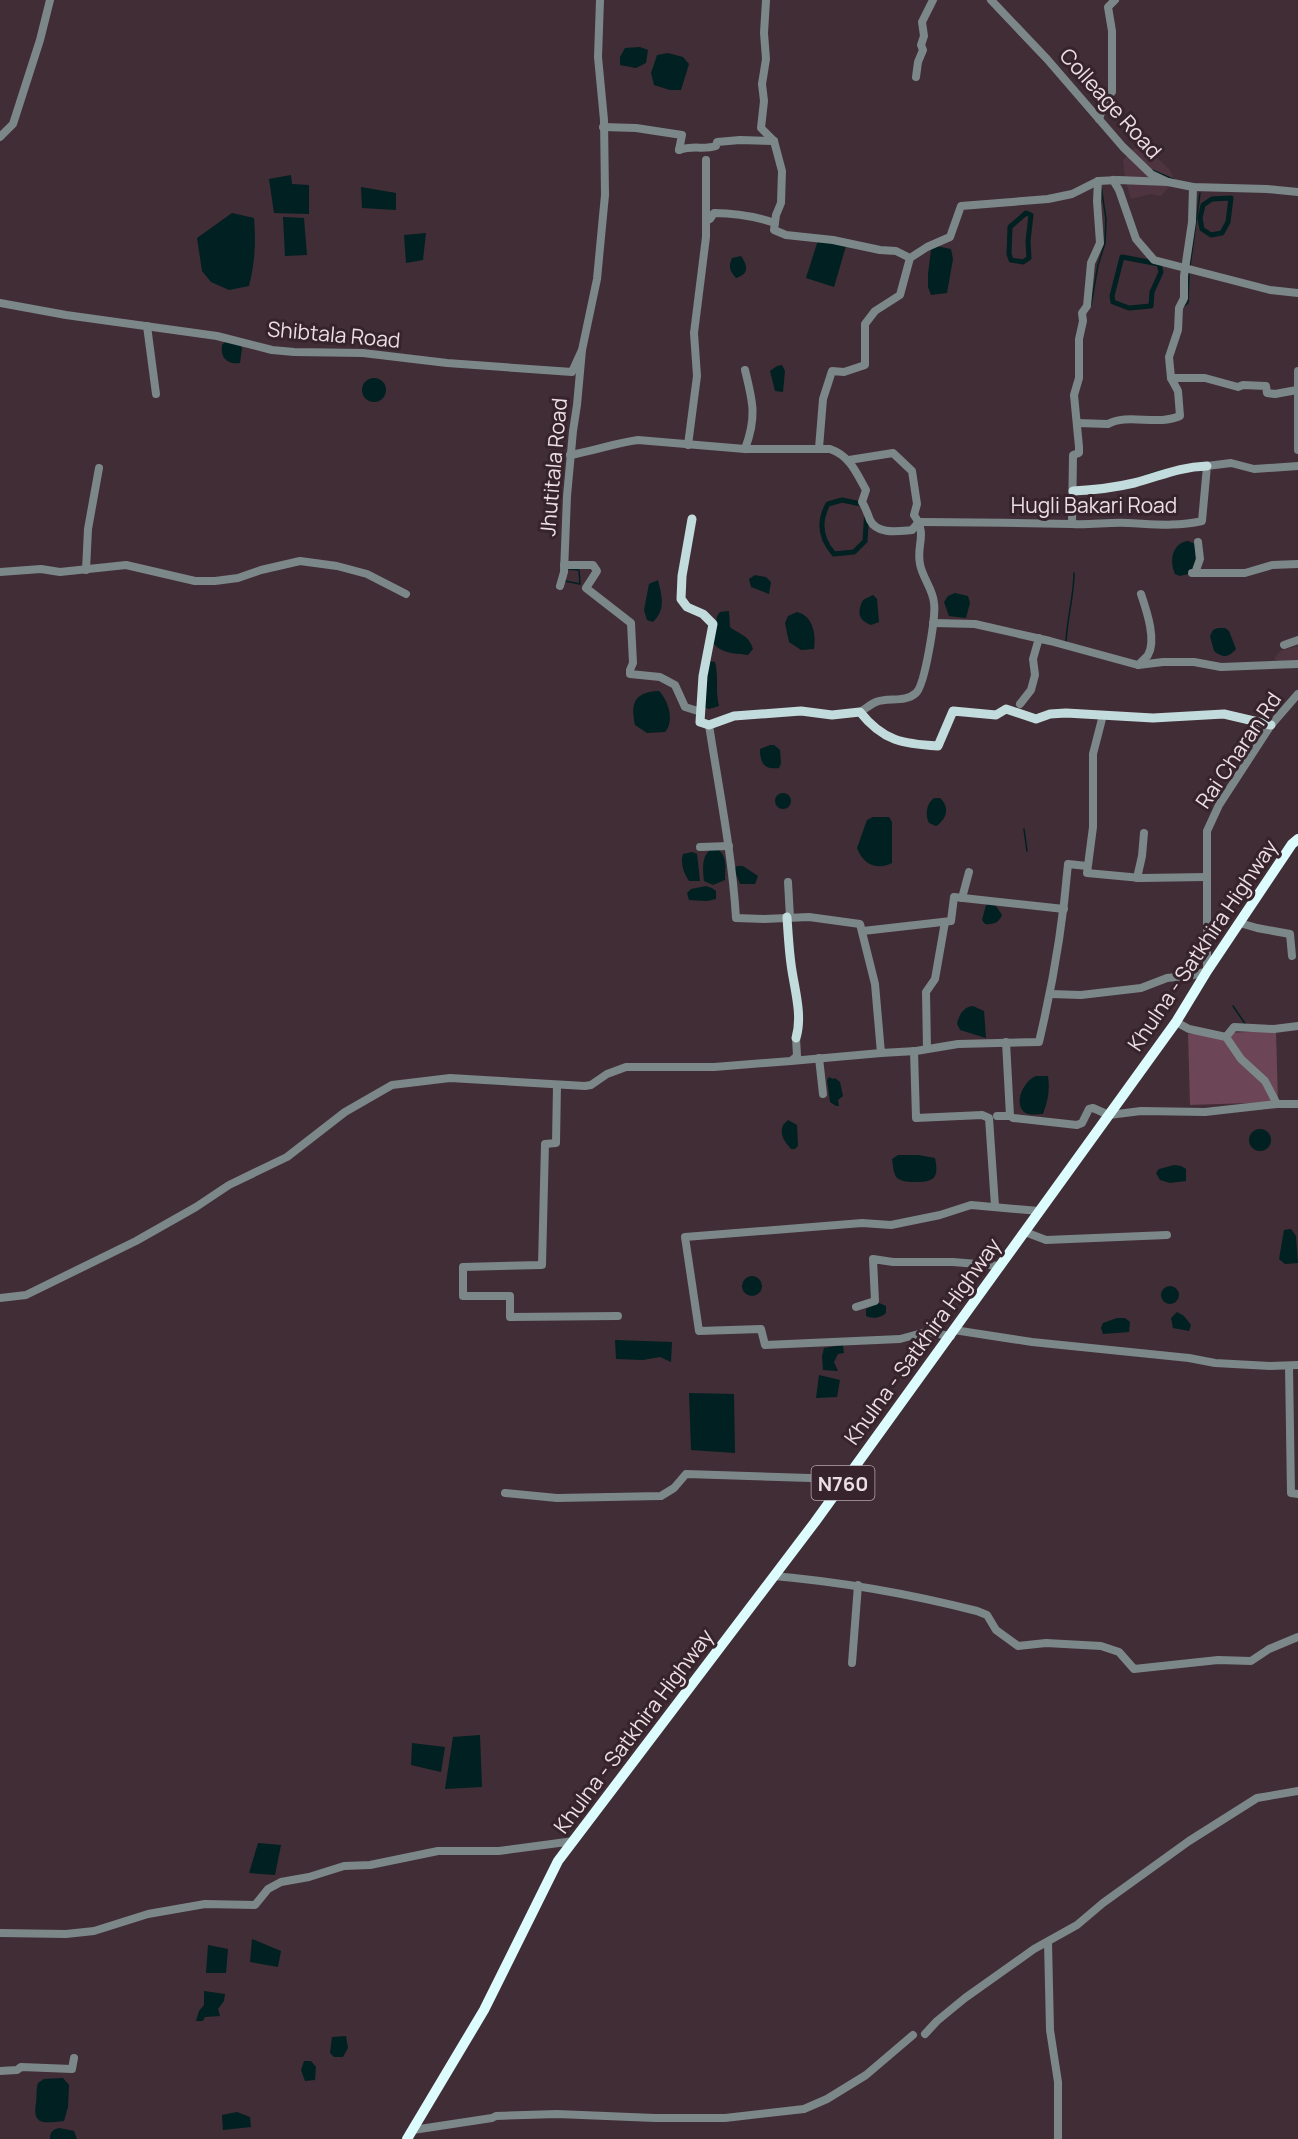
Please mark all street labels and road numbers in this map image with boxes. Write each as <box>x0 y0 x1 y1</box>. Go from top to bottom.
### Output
street label: Colleage Road <box>1054 42 1168 164</box>
street label: Shibtala Road <box>266 314 402 354</box>
street label: Jhutitala Road <box>533 397 573 537</box>
street label: Hugli Bakari Road <box>1011 491 1177 519</box>
street label: Rai Charan Rd <box>1189 686 1287 814</box>
street label: Khulna - Satkhira Highway <box>1121 834 1283 1056</box>
street label: Khulna - Satkhira Highway <box>837 1232 1007 1450</box>
road number: N760 <box>812 1466 874 1500</box>
street label: Khulna - Satkhira Highway <box>547 1623 719 1839</box>

